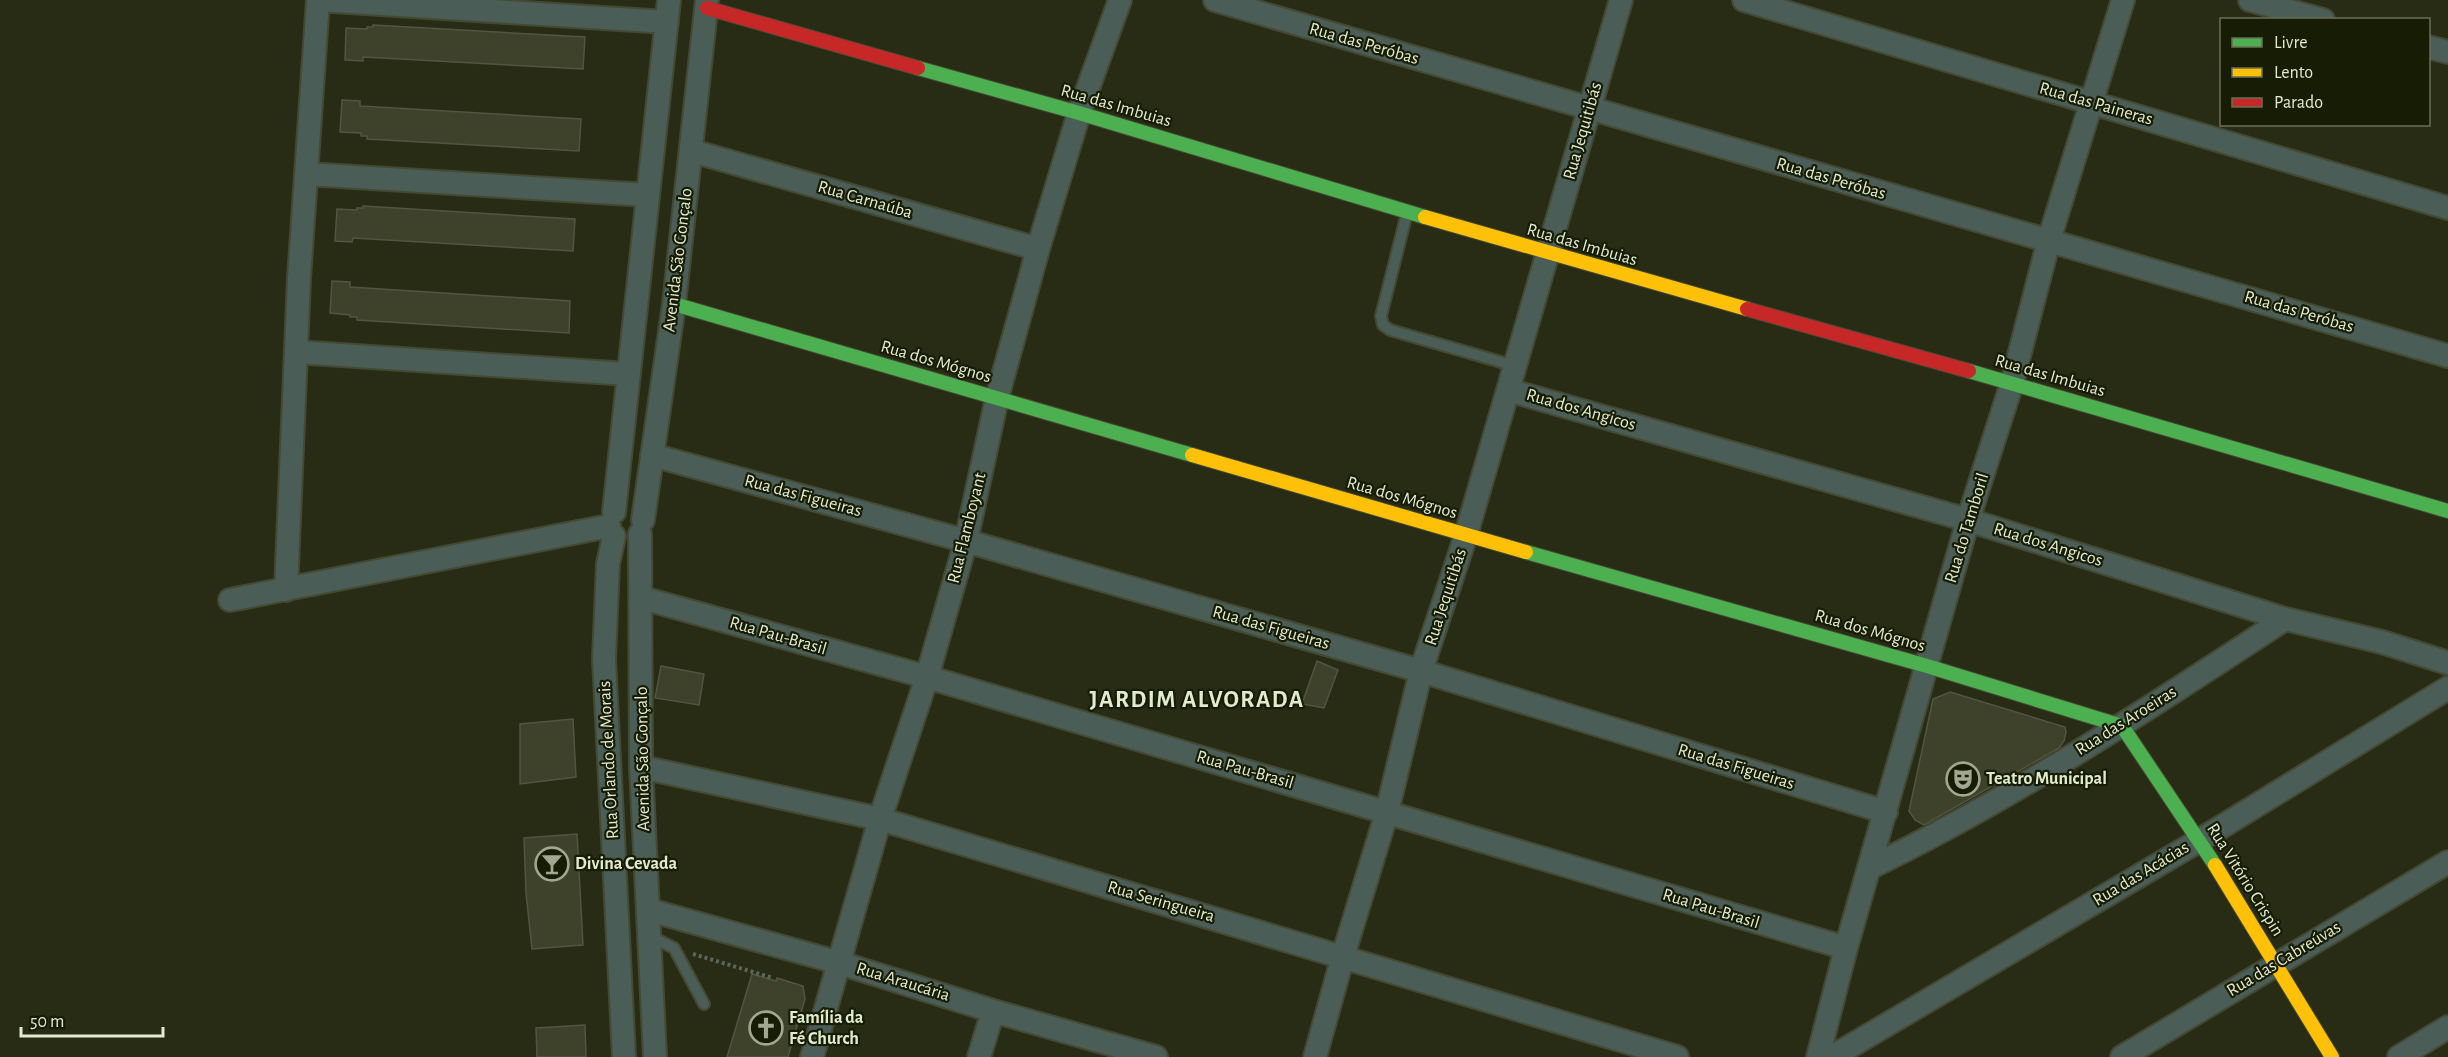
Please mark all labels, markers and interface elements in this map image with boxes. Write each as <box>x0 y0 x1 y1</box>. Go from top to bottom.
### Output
legend <box>2220 18 2430 126</box>
street label: Rua das Peróbas <box>1307 20 1421 68</box>
text: Livre <box>2274 34 2308 52</box>
text: Lento <box>2274 64 2313 82</box>
street label: Rua das Paineras <box>2037 79 2155 129</box>
street label: Rua Jequitibás <box>1560 80 1606 182</box>
street label: Rua das Imbuias <box>1059 82 1173 130</box>
text: Parado <box>2274 94 2323 112</box>
street label: Rua das Peróbas <box>1774 155 1888 203</box>
street label: Rua Carnaúba <box>816 178 914 222</box>
street label: Avenida São Gonçalo <box>660 187 696 333</box>
street label: Rua das Imbuias <box>1525 221 1639 269</box>
street label: Rua das Peróbas <box>2242 288 2356 336</box>
street label: Rua dos Mógnos <box>879 338 993 386</box>
street label: Rua das Imbuias <box>1993 352 2107 400</box>
street label: Rua dos Angicos <box>1524 386 1638 434</box>
street label: Rua Flamboyant <box>945 471 989 585</box>
street label: Rua do Tamboril <box>1942 471 1992 585</box>
street label: Rua das Figueiras <box>742 472 864 520</box>
street label: Rua dos Mógnos <box>1345 474 1459 522</box>
street label: Rua dos Angicos <box>1991 520 2105 570</box>
street label: Rua Jequitibás <box>1422 546 1470 648</box>
street label: Rua das Figueiras <box>1210 603 1332 653</box>
street label: Rua dos Mógnos <box>1813 607 1927 655</box>
street label: Rua Pau-Brasil <box>727 614 829 658</box>
street label: Rua Orlando de Morais <box>596 680 622 840</box>
street label: Rua das Aroeiras <box>2072 683 2180 759</box>
street label: Avenida São Gonçalo <box>633 686 653 832</box>
district label: JARDIM ALVORADA <box>1089 688 1305 712</box>
street label: Rua das Figueiras <box>1676 741 1796 793</box>
street label: Rua Pau-Brasil <box>1194 748 1296 792</box>
theatre icon: Teatro Municipal <box>1945 761 1981 797</box>
place label: Teatro Municipal <box>1986 770 2107 788</box>
street label: Rua Vitório Crispin <box>2203 820 2287 940</box>
street label: Rua das Acácias <box>2090 838 2192 910</box>
bar icon: Divina Cevada <box>534 846 570 882</box>
place label: Divina Cevada <box>575 855 678 873</box>
street label: Rua Seringueira <box>1105 878 1217 926</box>
street label: Rua Pau-Brasil <box>1660 886 1762 932</box>
street label: Rua das Cabreúvas <box>2224 918 2344 1000</box>
street label: Rua Araucária <box>854 959 952 1005</box>
scale bar <box>21 1000 164 1038</box>
place label: Família da Fé Church <box>789 1009 864 1048</box>
church icon: Família da Fé Church <box>748 1010 784 1046</box>
text: 50 m <box>30 1013 64 1031</box>

